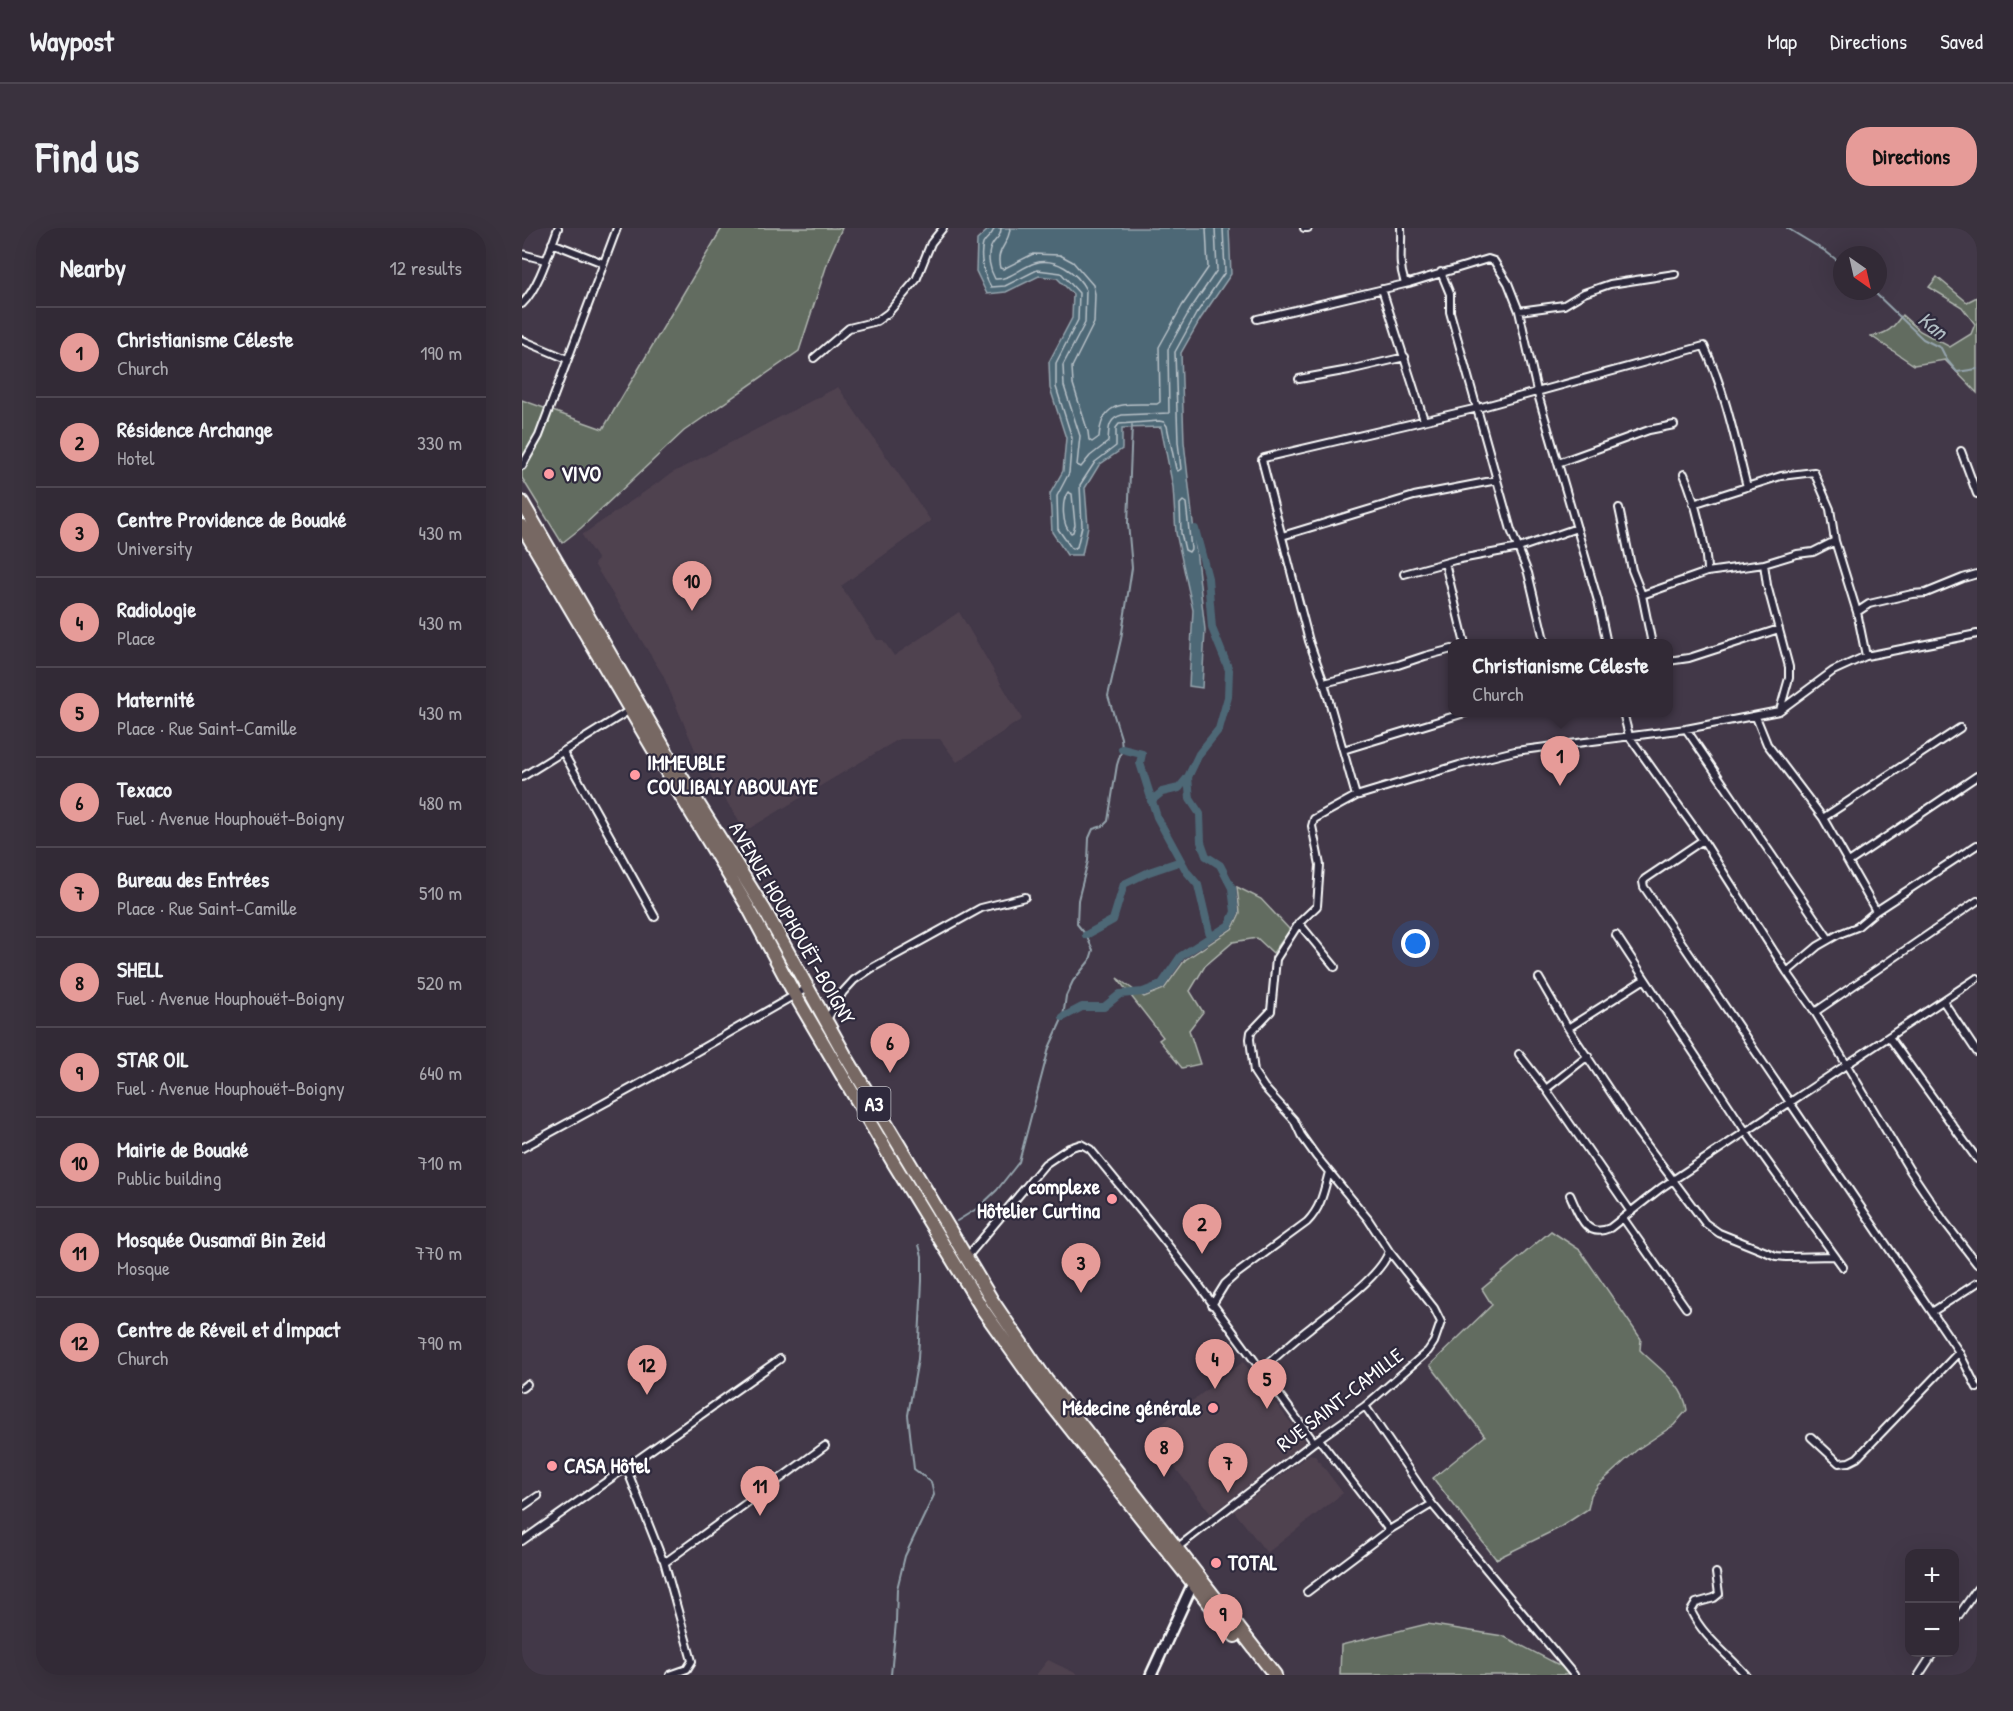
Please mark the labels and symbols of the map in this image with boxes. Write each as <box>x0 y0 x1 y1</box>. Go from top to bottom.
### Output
north arrow <box>1833 246 1887 300</box>
water label: Kan <box>1912 304 1956 347</box>
place label: VIVO <box>561 459 602 488</box>
marker: VIVO <box>542 467 556 481</box>
pin: 10 <box>672 562 712 611</box>
pin: 1 <box>1540 736 1580 786</box>
place label: IMMEUBLE COULIBALY ABOULAYE <box>647 748 819 801</box>
marker: IMMEUBLE COULIBALY ABOULAYE <box>628 768 642 782</box>
street label: AVENUE HOUPHOUËT-BOIGNY <box>722 816 863 1030</box>
your location <box>1401 929 1430 958</box>
pin: 6 <box>870 1024 910 1073</box>
road number: A3 <box>858 1087 890 1121</box>
place label: complexe Hôtelier Curtina <box>977 1172 1101 1225</box>
marker: complexe Hôtelier Curtina <box>1105 1192 1119 1206</box>
pin: 2 <box>1182 1204 1222 1254</box>
pin: 3 <box>1062 1244 1100 1293</box>
pin: 4 <box>1196 1340 1234 1389</box>
street label: RUE SAINT-CAMILLE <box>1270 1341 1409 1458</box>
pin: 12 <box>628 1346 666 1395</box>
pin: 5 <box>1248 1360 1286 1409</box>
place label: Médecine générale <box>1062 1393 1202 1423</box>
marker: Médecine générale <box>1206 1401 1220 1415</box>
pin: 8 <box>1144 1428 1184 1477</box>
pin: 7 <box>1208 1444 1248 1493</box>
place label: CASA Hôtel <box>564 1451 650 1480</box>
marker: CASA Hôtel <box>545 1459 559 1473</box>
pin: 11 <box>740 1466 780 1516</box>
place label: TOTAL <box>1227 1548 1278 1577</box>
marker: TOTAL <box>1209 1556 1223 1570</box>
pin: 9 <box>1204 1594 1242 1644</box>

